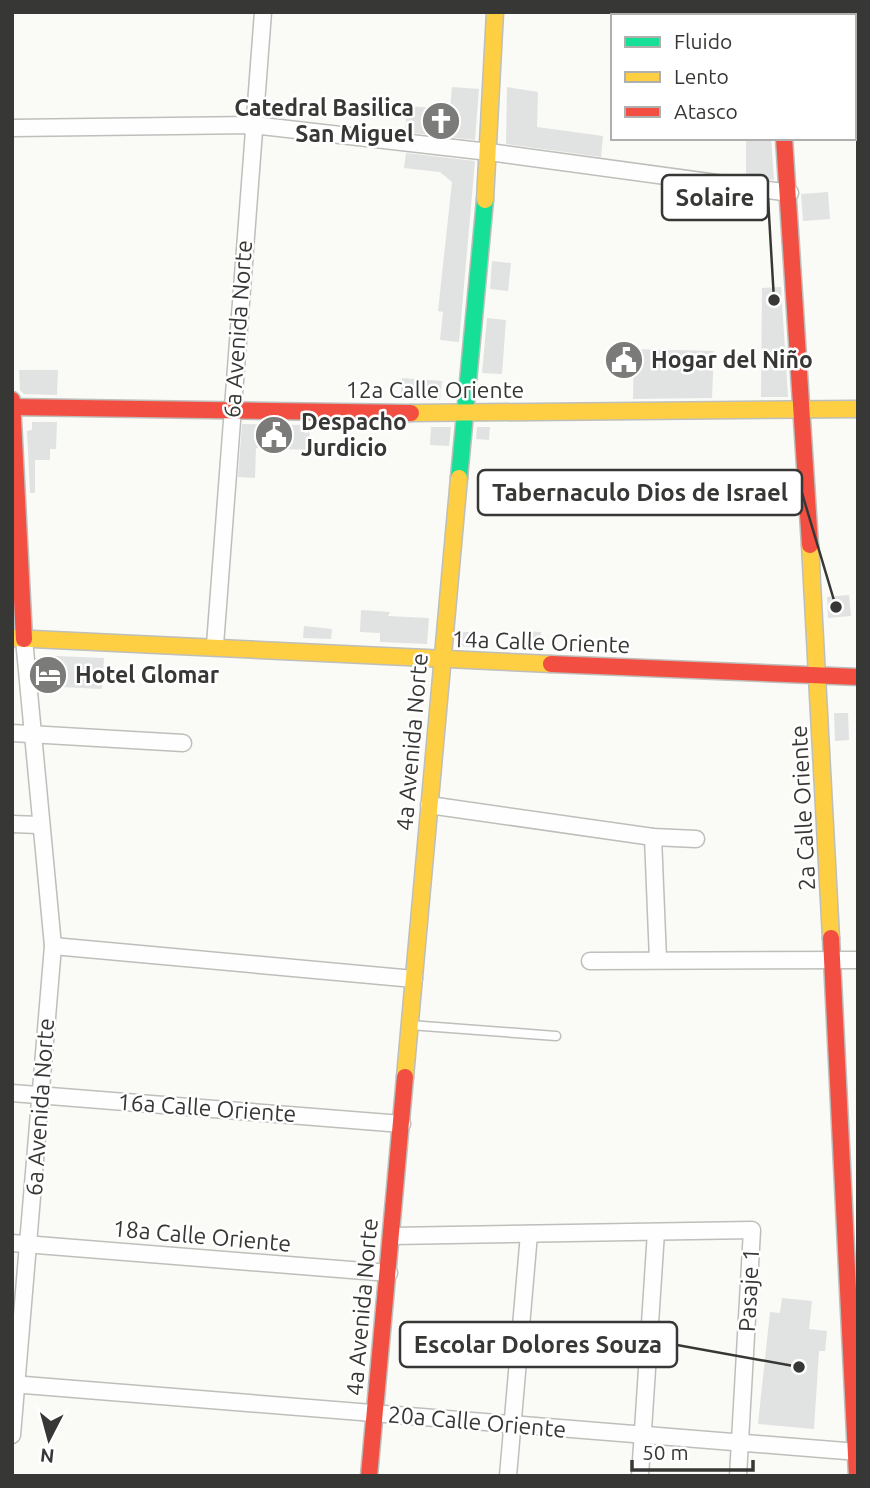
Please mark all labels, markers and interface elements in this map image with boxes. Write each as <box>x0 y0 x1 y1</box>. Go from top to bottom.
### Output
legend <box>611 14 856 140</box>
text: Fluido <box>674 29 732 53</box>
text: Lento <box>674 64 729 88</box>
place label: Catedral Basilica San Miguel <box>234 95 414 146</box>
text: Atasco <box>674 99 738 123</box>
church icon: Catedral Basilica San Miguel <box>420 100 462 142</box>
callout: Solaire <box>662 175 768 220</box>
text: Solaire <box>676 184 754 211</box>
street label: 6a Avenida Norte <box>219 239 256 419</box>
public building icon: Hogar del Niño <box>603 339 645 381</box>
place label: Hogar del Niño <box>651 347 813 372</box>
street label: 12a Calle Oriente <box>346 377 524 402</box>
place label: Despacho Jurdicio <box>301 409 407 460</box>
public building icon: Despacho Jurdicio <box>253 414 295 456</box>
callout: Tabernaculo Dios de Israel <box>478 470 802 515</box>
text: Tabernaculo Dios de Israel <box>492 479 788 506</box>
street label: 14a Calle Oriente <box>451 626 631 657</box>
street label: 4a Avenida Norte <box>391 652 432 832</box>
hotel icon: Hotel Glomar <box>27 654 69 696</box>
place label: Hotel Glomar <box>75 662 220 687</box>
street label: 2a Calle Oriente <box>786 725 819 891</box>
street label: 6a Avenida Norte <box>21 1017 58 1197</box>
street label: 16a Calle Oriente <box>117 1089 297 1126</box>
street label: 18a Calle Oriente <box>112 1215 292 1256</box>
street label: 4a Avenida Norte <box>341 1217 382 1397</box>
street label: Pasaje 1 <box>734 1248 763 1332</box>
callout: Escolar Dolores Souza <box>400 1322 677 1367</box>
text: Escolar Dolores Souza <box>414 1331 662 1358</box>
street label: 20a Calle Oriente <box>387 1401 567 1442</box>
north arrow <box>14 1404 84 1474</box>
scale bar <box>632 1428 753 1472</box>
text: 50 m <box>642 1440 689 1464</box>
text: N <box>39 1444 55 1468</box>

